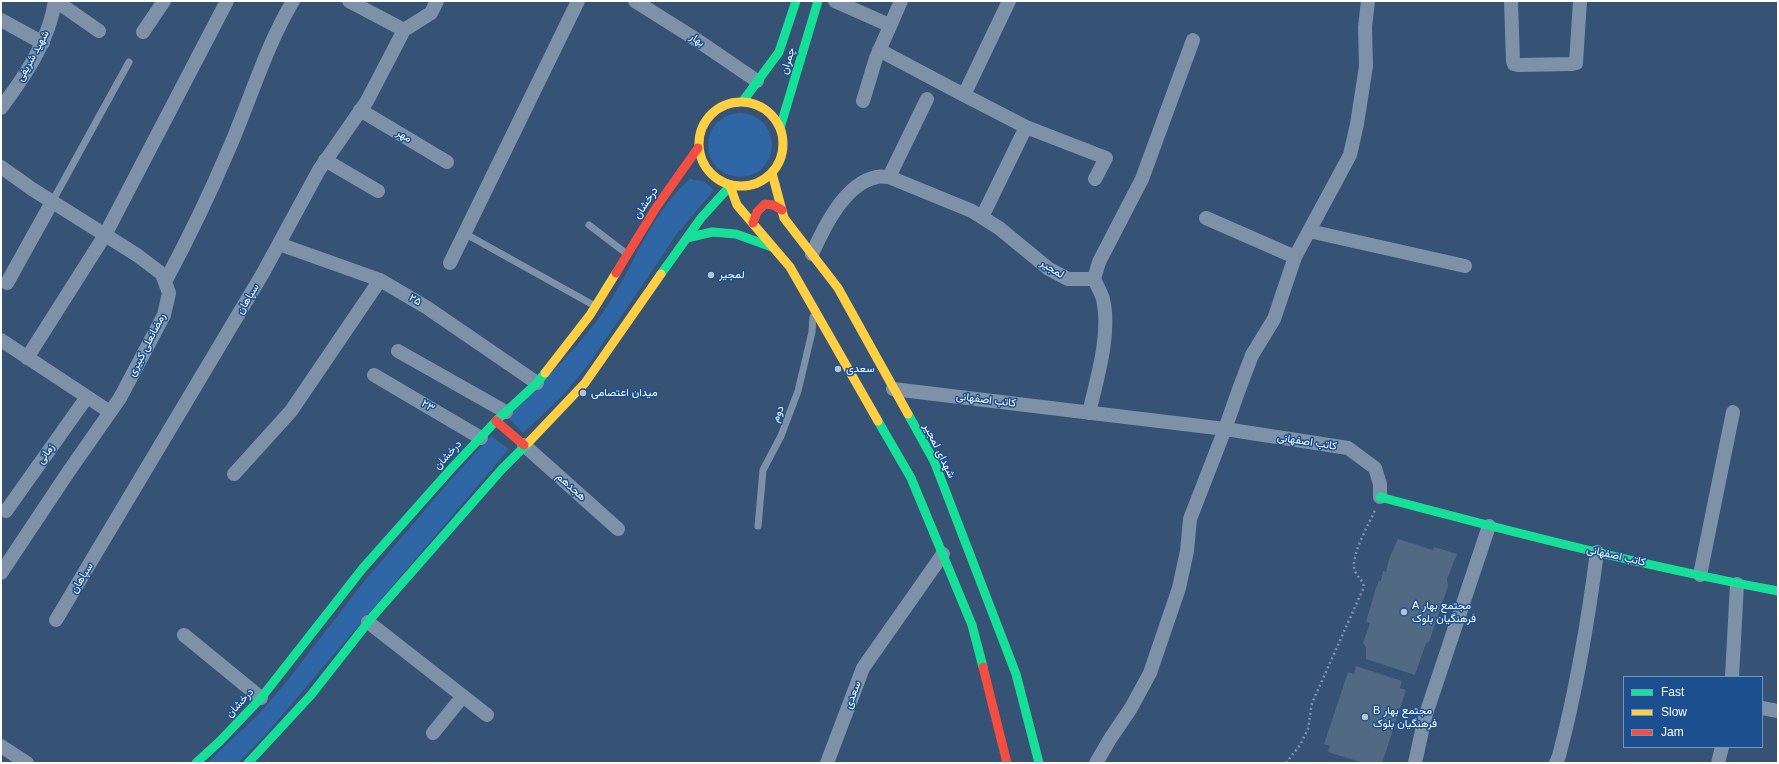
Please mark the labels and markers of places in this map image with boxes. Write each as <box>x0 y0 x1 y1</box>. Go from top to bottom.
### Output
place label: لمجیر <box>719 268 745 282</box>
marker: لمجیر <box>706 270 716 280</box>
place label: سعدی <box>846 362 875 376</box>
marker: سعدی <box>833 364 843 374</box>
place label: میدان اعتصامی <box>591 386 658 400</box>
marker: میدان اعتصامی <box>578 388 588 398</box>
place label: A مجتمع بهار فرهنگیان بلوک <box>1412 599 1476 625</box>
marker: A مجتمع بهار فرهنگیان بلوک <box>1399 607 1409 617</box>
place label: B مجتمع بهار فرهنگیان بلوک <box>1373 704 1437 730</box>
marker: B مجتمع بهار فرهنگیان بلوک <box>1360 712 1370 722</box>

